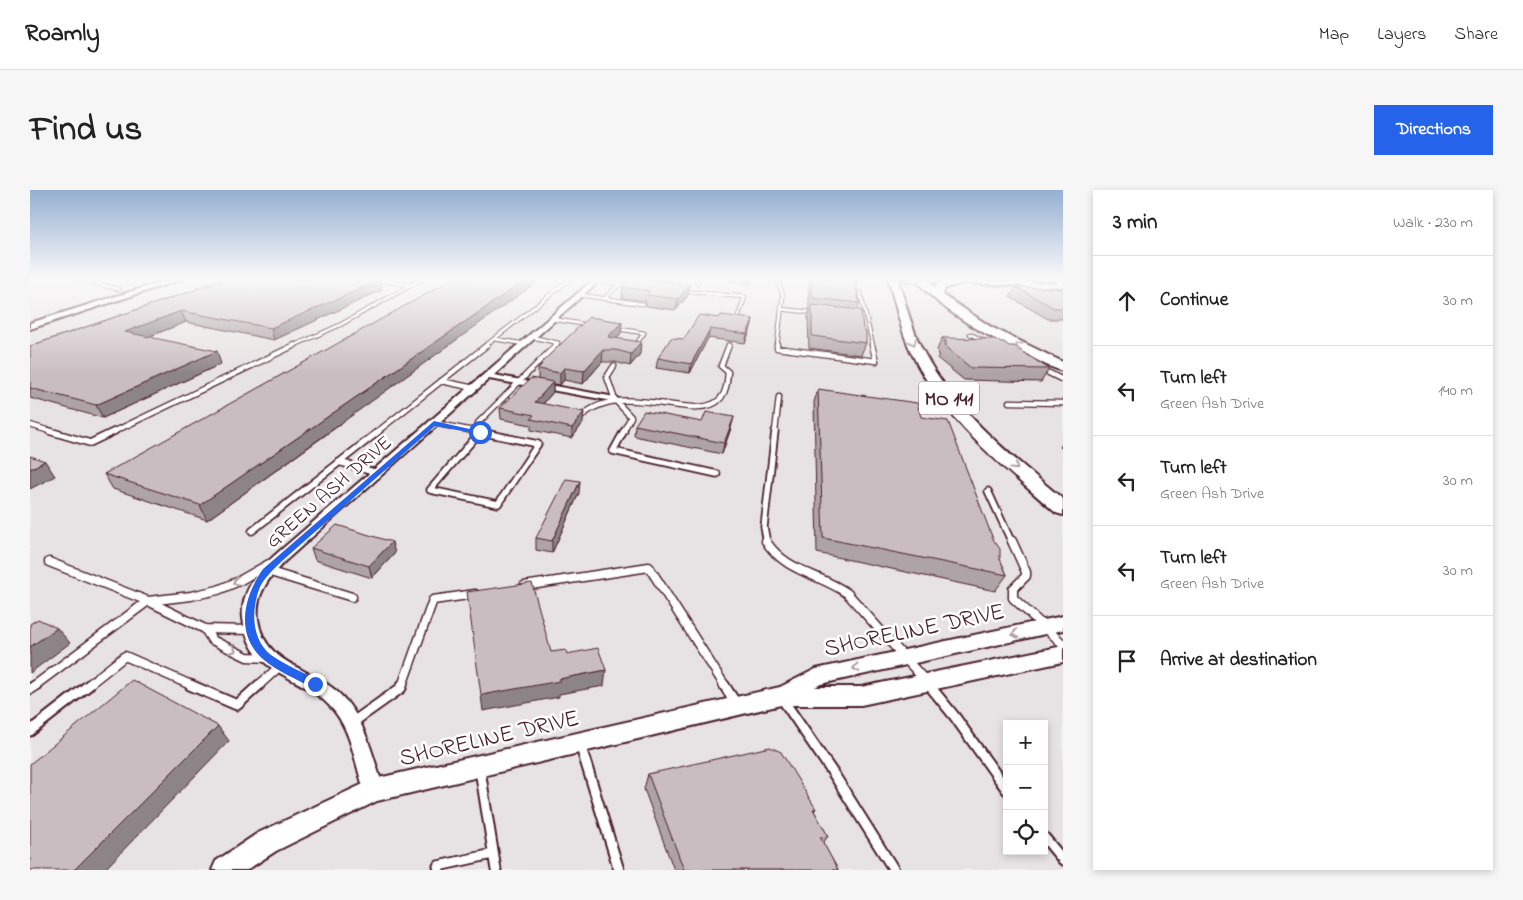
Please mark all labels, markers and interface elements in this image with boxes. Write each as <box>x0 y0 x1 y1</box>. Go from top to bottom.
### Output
text: Roamly <box>25 17 100 52</box>
text: Map <box>1319 22 1349 48</box>
text: Layers <box>1377 22 1427 48</box>
text: Share <box>1455 22 1498 48</box>
text: Find us <box>30 105 142 156</box>
button: Directions <box>1374 105 1493 155</box>
text: 3 min <box>1113 208 1157 238</box>
text: Walk · 230 m <box>1393 211 1473 235</box>
icon: ahead <box>1113 287 1141 315</box>
text: Continue <box>1160 287 1228 314</box>
text: 30 m <box>1443 289 1473 313</box>
one-way arrow <box>907 337 917 346</box>
one-way arrow <box>1015 342 1024 352</box>
text: Turn left <box>1160 365 1227 392</box>
icon: left <box>1113 377 1141 405</box>
text: 140 m <box>1438 379 1473 403</box>
road number: MO 141 <box>919 382 979 414</box>
text: Green Ash Drive <box>1160 392 1264 416</box>
route start <box>469 421 492 444</box>
street label: GREEN ASH DRIVE <box>260 430 399 556</box>
text: Turn left <box>1160 455 1227 482</box>
one-way arrow <box>1010 461 1019 470</box>
icon: left <box>1113 467 1141 495</box>
text: 30 m <box>1443 469 1473 493</box>
text: Green Ash Drive <box>1160 482 1264 506</box>
text: Turn left <box>1160 545 1227 572</box>
icon: left <box>1113 557 1141 585</box>
text: 30 m <box>1443 559 1473 583</box>
text: Green Ash Drive <box>1160 572 1264 596</box>
one-way arrow <box>232 576 241 587</box>
street label: SHORELINE DRIVE <box>821 595 1008 668</box>
one-way arrow <box>1011 628 1020 639</box>
one-way arrow <box>228 644 237 654</box>
icon: arrive <box>1113 647 1141 675</box>
text: Arrive at destination <box>1160 647 1317 674</box>
one-way arrow <box>852 662 861 673</box>
route end <box>304 673 327 696</box>
street label: SHORELINE DRIVE <box>396 702 583 777</box>
map controls <box>1003 720 1048 855</box>
button: + <box>1003 720 1048 765</box>
button: − <box>1003 765 1048 810</box>
button: locate <box>1003 810 1048 855</box>

